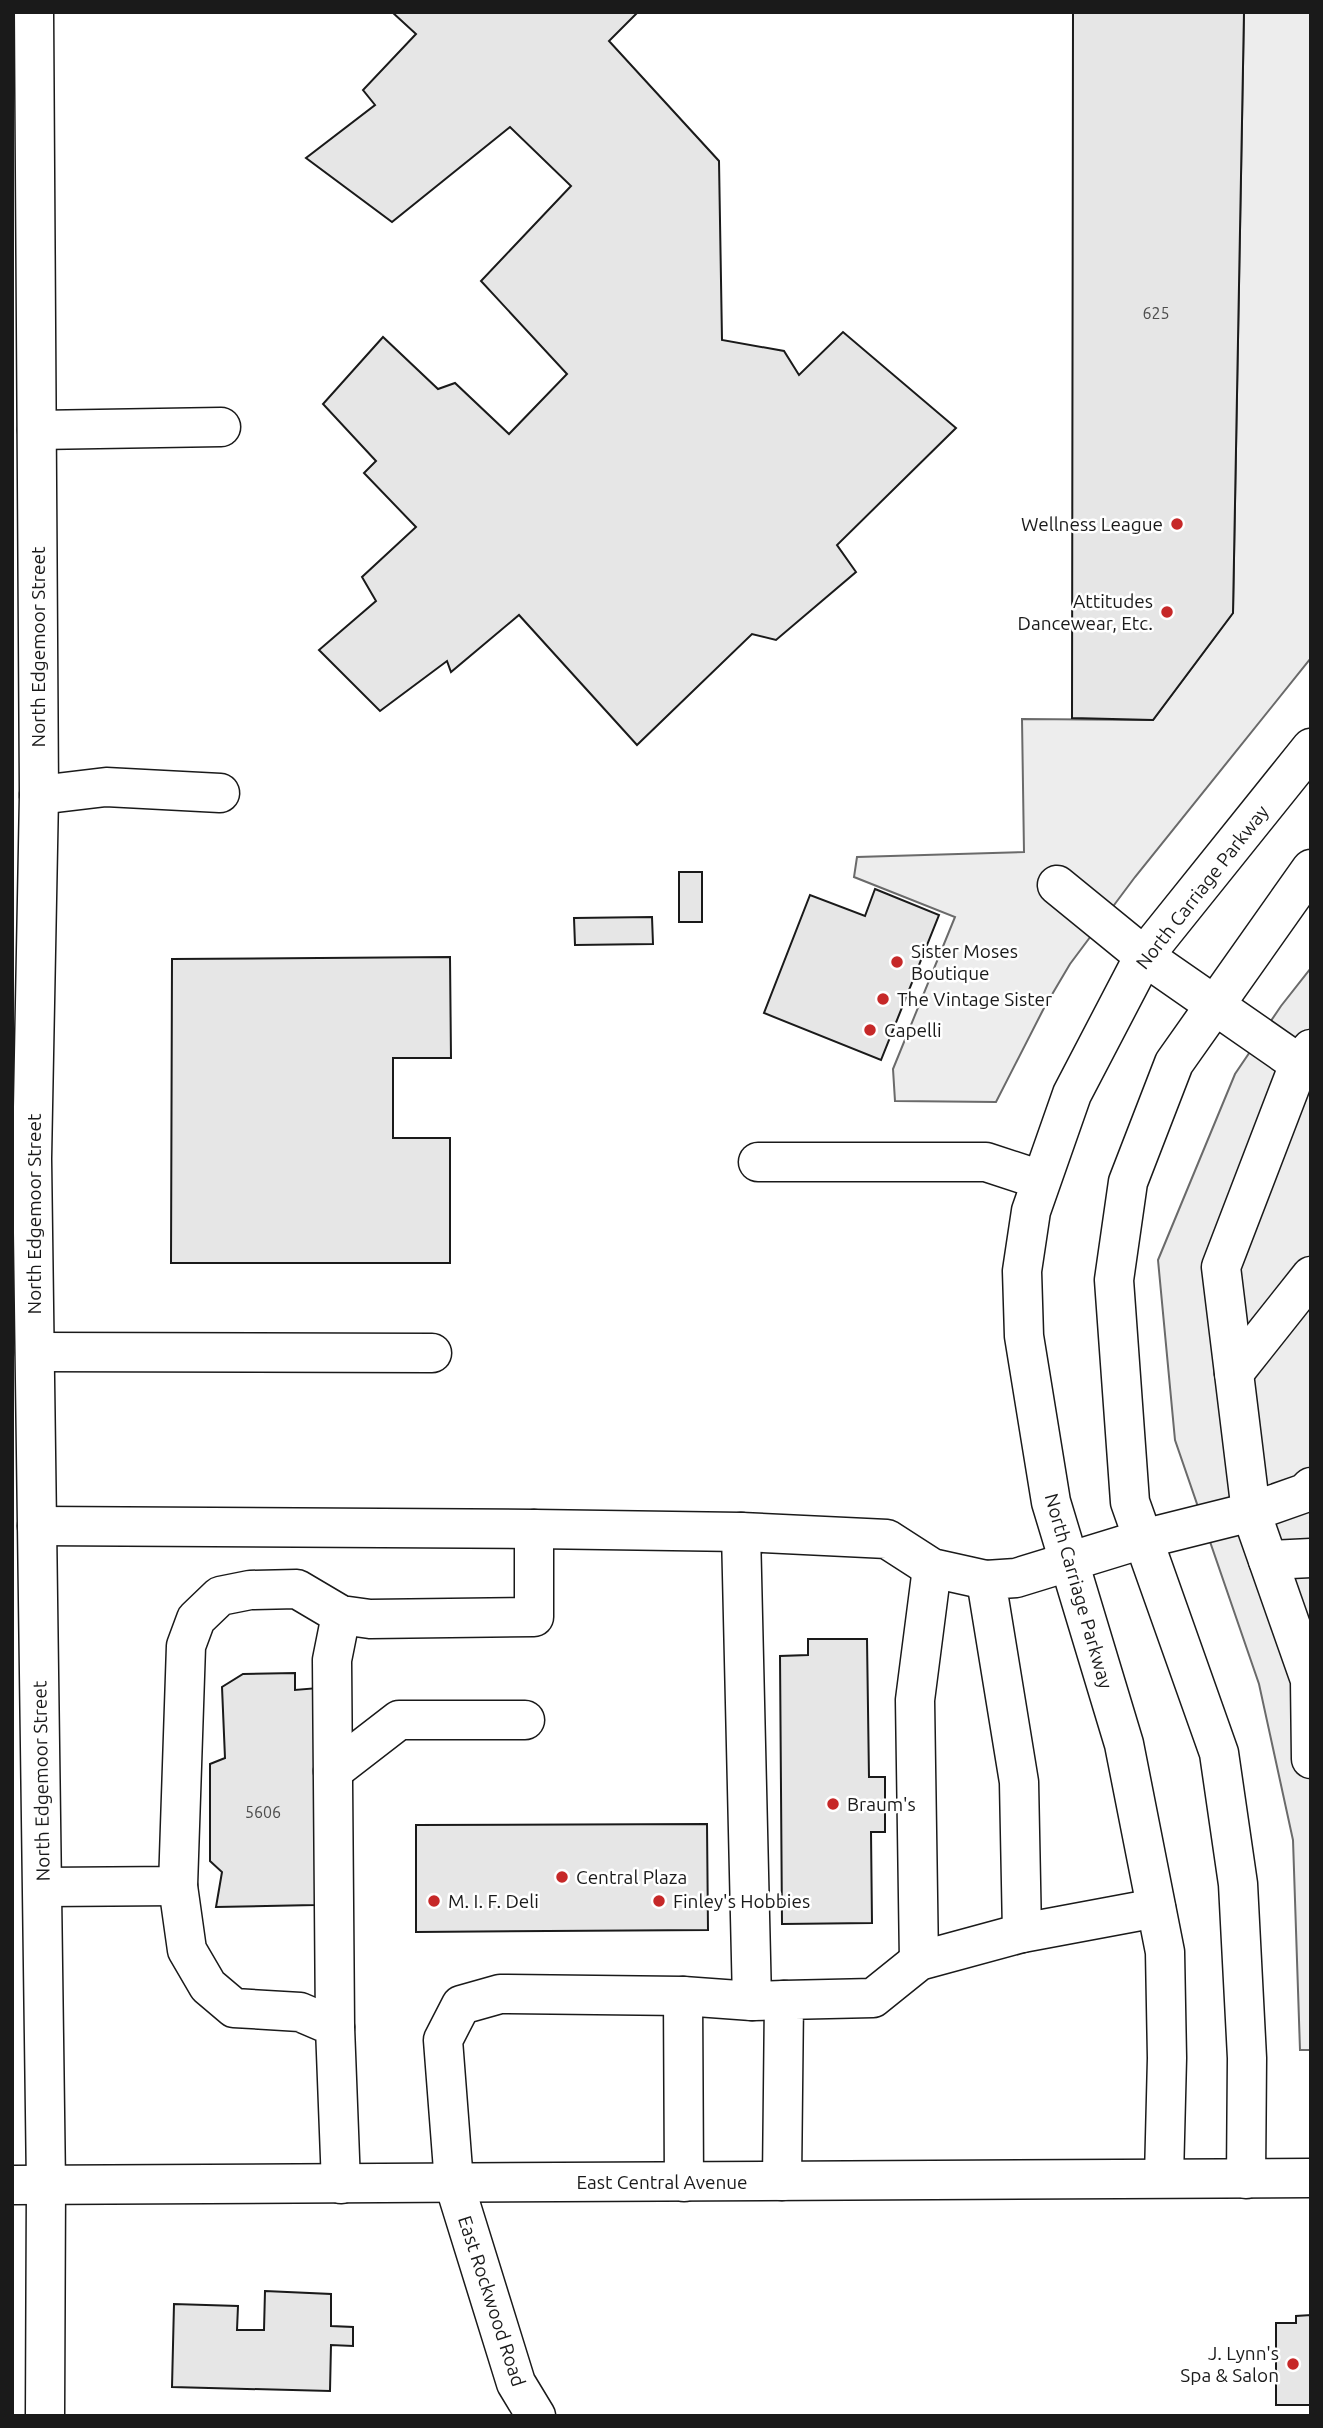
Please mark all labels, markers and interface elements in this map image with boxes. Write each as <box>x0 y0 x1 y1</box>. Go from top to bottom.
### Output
house number: 625 <box>1142 304 1170 322</box>
place label: Wellness League <box>1021 513 1163 535</box>
marker: Wellness League <box>1169 516 1185 532</box>
street label: North Edgemoor Street <box>27 546 49 747</box>
place label: Attitudes Dancewear, Etc. <box>1018 590 1153 634</box>
marker: Attitudes Dancewear, Etc. <box>1159 604 1175 620</box>
street label: North Carriage Parkway <box>1131 801 1273 973</box>
place label: Sister Moses Boutique <box>911 940 1018 984</box>
marker: Sister Moses Boutique <box>889 954 905 970</box>
place label: The Vintage Sister <box>897 988 1052 1010</box>
marker: The Vintage Sister <box>875 991 891 1007</box>
place label: Capelli <box>884 1019 942 1041</box>
marker: Capelli <box>862 1022 878 1038</box>
street label: North Edgemoor Street <box>23 1113 45 1314</box>
street label: North Carriage Parkway <box>1041 1491 1117 1691</box>
street label: North Edgemoor Street <box>28 1680 54 1882</box>
place label: Braum's <box>847 1793 916 1815</box>
marker: Braum's <box>825 1796 841 1812</box>
house number: 5606 <box>245 1803 281 1821</box>
place label: Central Plaza <box>576 1866 687 1888</box>
marker: Central Plaza <box>554 1869 570 1885</box>
place label: M. I. F. Deli <box>448 1890 539 1912</box>
place label: Finley's Hobbies <box>673 1890 810 1912</box>
marker: M. I. F. Deli <box>426 1893 442 1909</box>
marker: Finley's Hobbies <box>651 1893 667 1909</box>
street label: East Central Avenue <box>576 2171 748 2193</box>
street label: East Rockwood Road <box>454 2213 530 2389</box>
place label: J. Lynn's Spa & Salon <box>1180 2342 1279 2386</box>
marker: J. Lynn's Spa & Salon <box>1285 2356 1301 2372</box>

